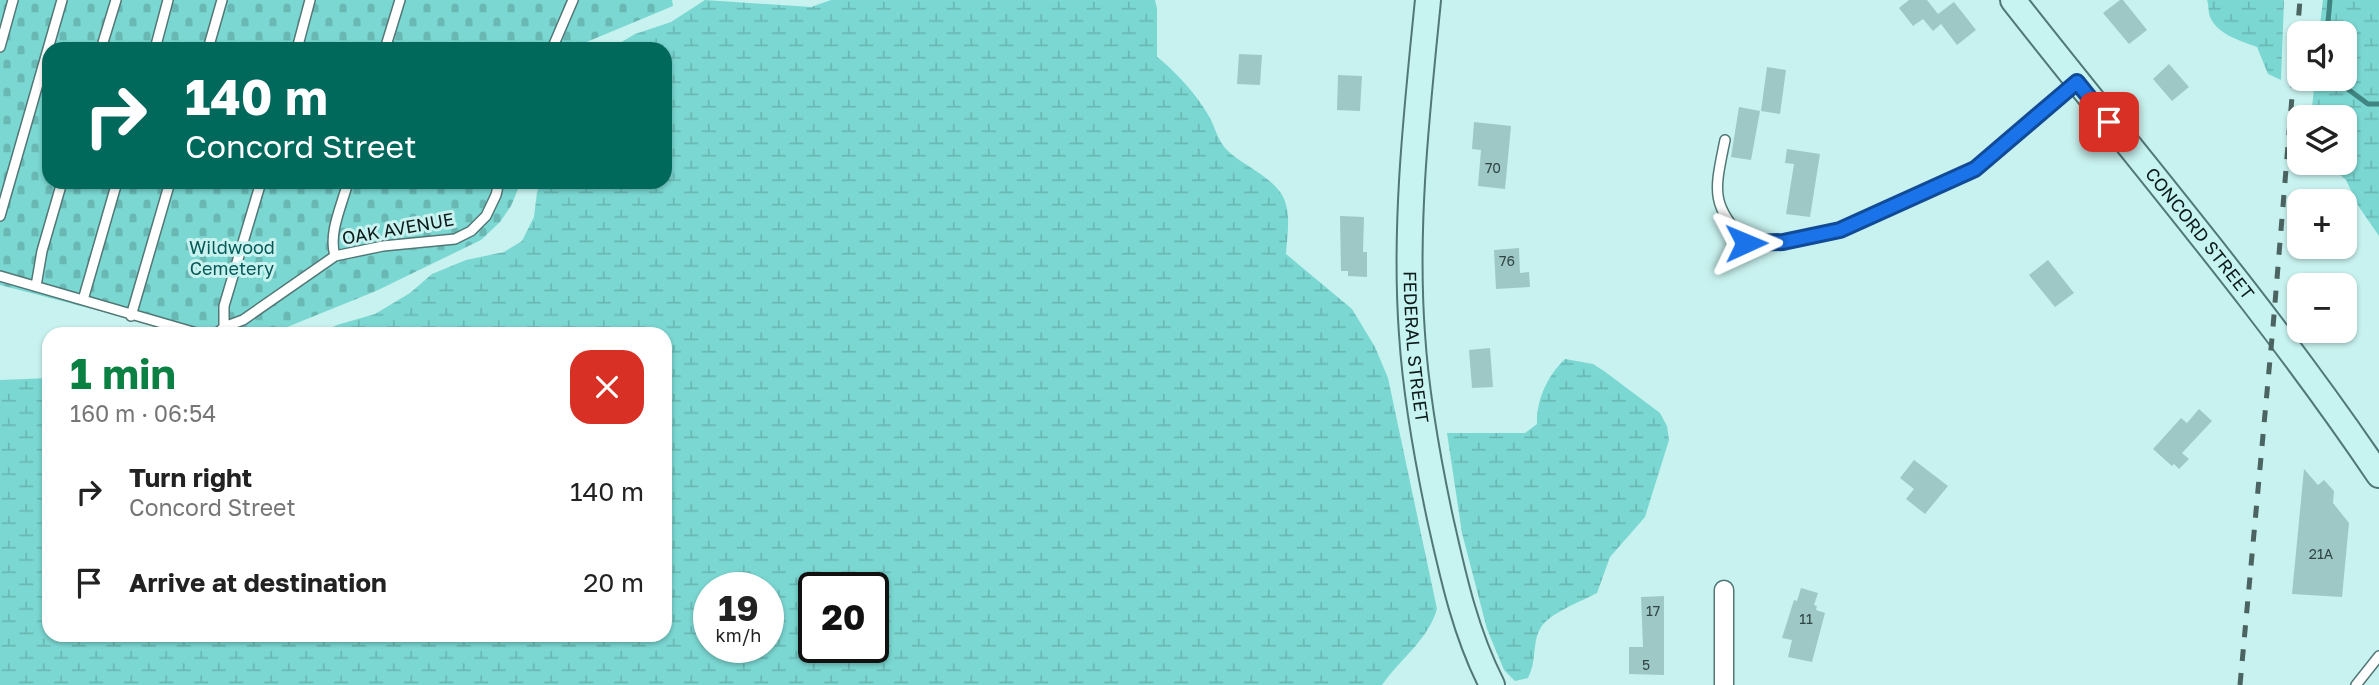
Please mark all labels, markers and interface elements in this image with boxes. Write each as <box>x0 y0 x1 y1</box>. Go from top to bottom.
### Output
map controls <box>2287 21 2357 343</box>
button: sound <box>2287 21 2357 91</box>
text: 140 m <box>185 67 328 126</box>
icon: right <box>70 70 161 161</box>
pin <box>2079 92 2139 152</box>
icon: arrive <box>2090 103 2128 141</box>
button: layers <box>2287 105 2357 175</box>
text: Concord Street <box>185 127 417 165</box>
house number: 70 <box>1485 159 1501 176</box>
street label: CONCORD STREET <box>2141 163 2259 304</box>
button: + <box>2287 189 2357 259</box>
position arrow <box>1709 206 1783 280</box>
street label: OAK AVENUE <box>340 207 455 249</box>
park label: Wildwood Cemetery <box>189 236 275 279</box>
house number: 76 <box>1499 252 1515 269</box>
street label: FEDERAL STREET <box>1400 271 1434 424</box>
button: − <box>2287 273 2357 343</box>
text: 1 min <box>70 348 176 398</box>
button: close <box>570 350 644 424</box>
text: 160 m · 06:54 <box>70 399 216 427</box>
text: Turn right <box>129 462 252 493</box>
icon: right <box>70 473 108 511</box>
text: 140 m <box>570 476 644 507</box>
text: Concord Street <box>129 493 296 521</box>
house number: 21A <box>2309 545 2334 562</box>
icon: arrive <box>70 564 108 602</box>
text: Arrive at destination <box>129 567 387 598</box>
text: 20 m <box>583 567 644 598</box>
speed limit sign: 20 <box>798 572 889 663</box>
text: 19 <box>718 587 759 629</box>
house number: 17 <box>1646 602 1660 619</box>
house number: 11 <box>1799 610 1813 627</box>
text: km/h <box>716 624 761 646</box>
house number: 5 <box>1642 656 1650 673</box>

